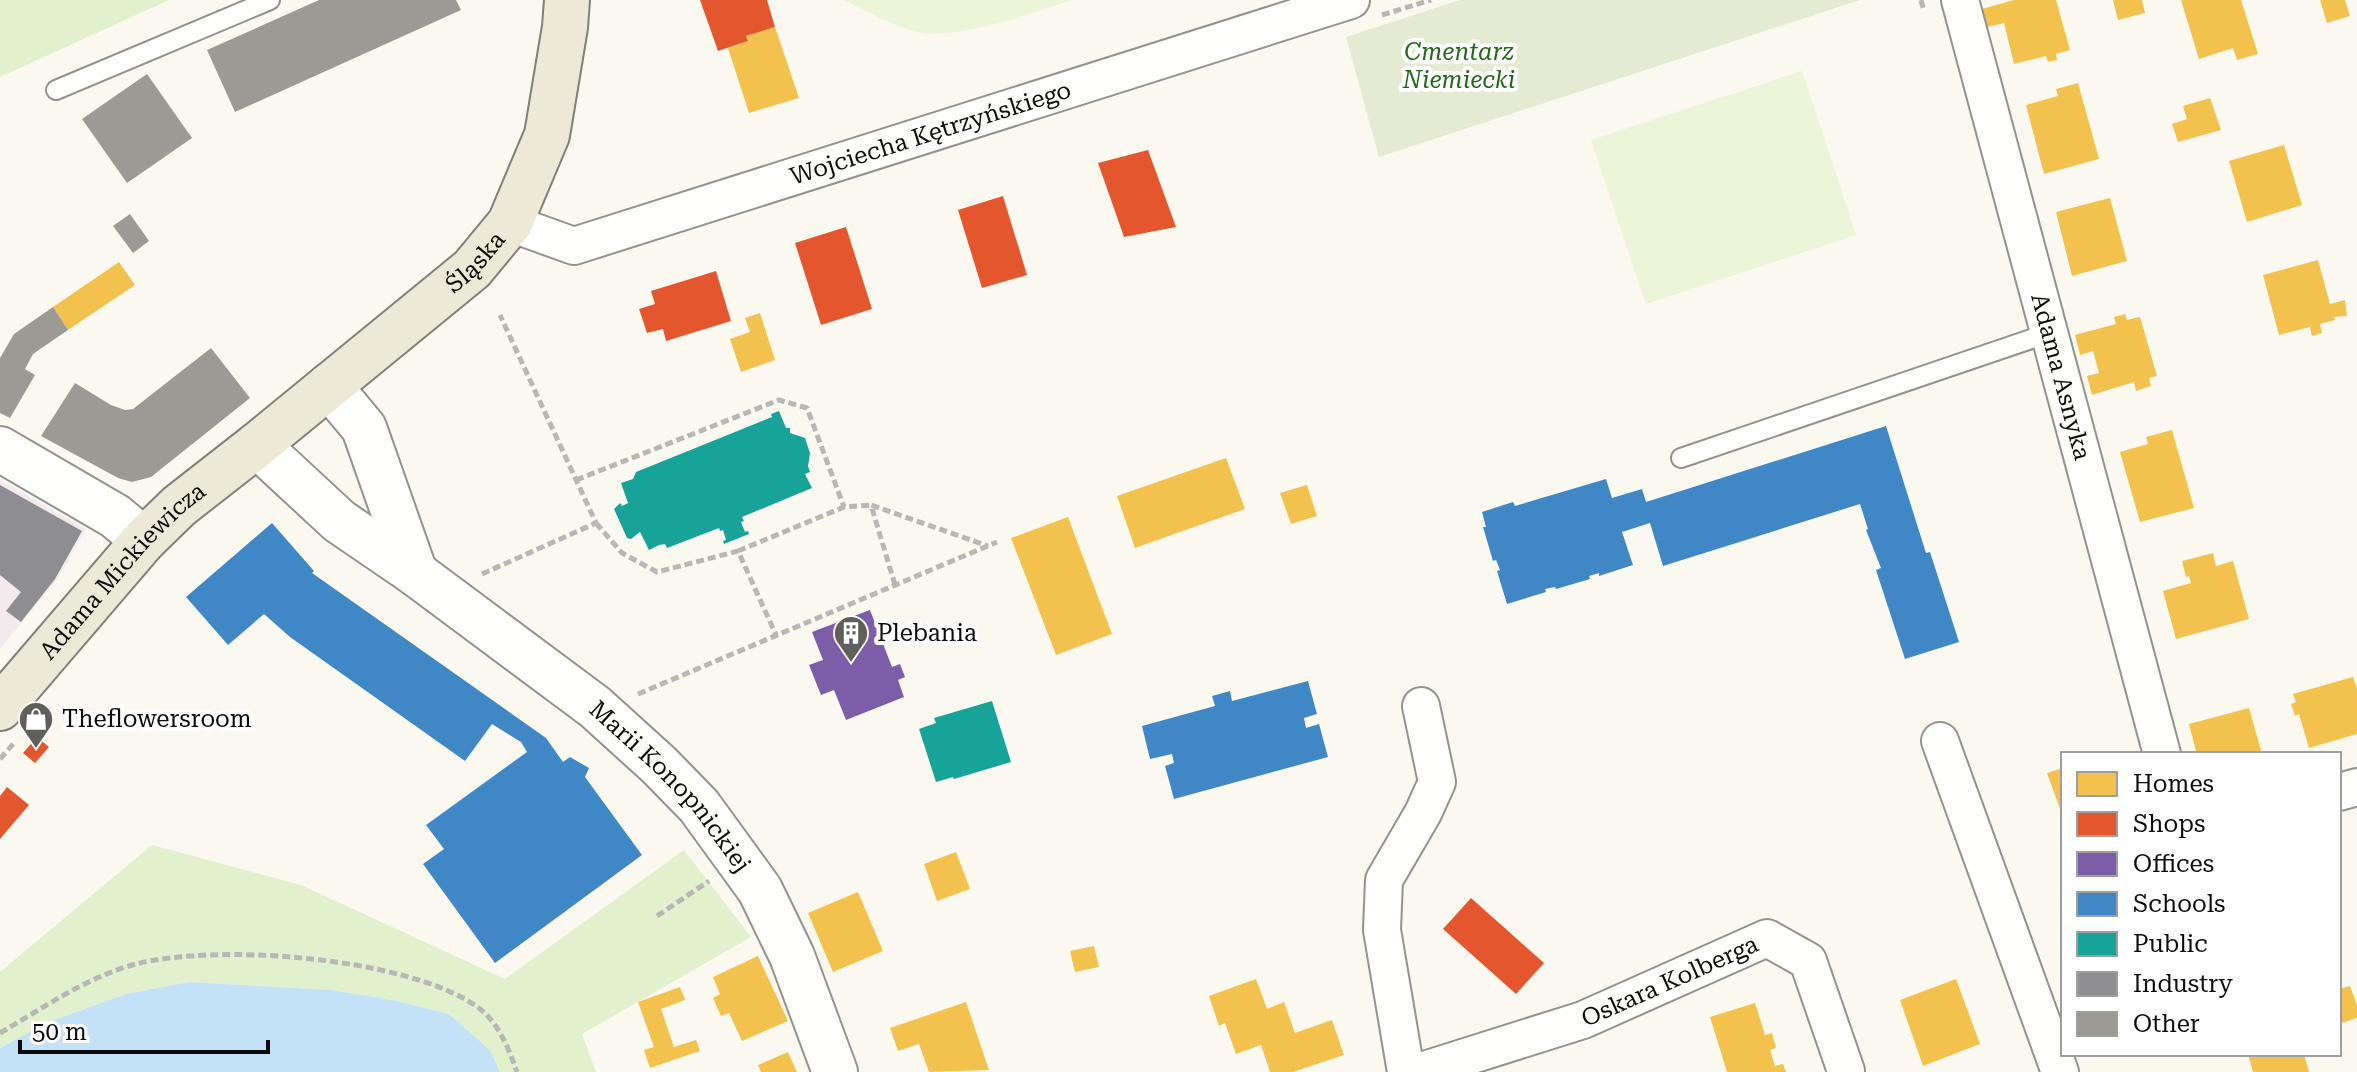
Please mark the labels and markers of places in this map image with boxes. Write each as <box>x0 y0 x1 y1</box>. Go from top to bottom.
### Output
building icon: Plebania <box>832 614 870 664</box>
place label: Plebania <box>877 619 977 647</box>
shop icon: Theflowersroom <box>17 700 55 750</box>
place label: Theflowersroom <box>62 705 252 733</box>

